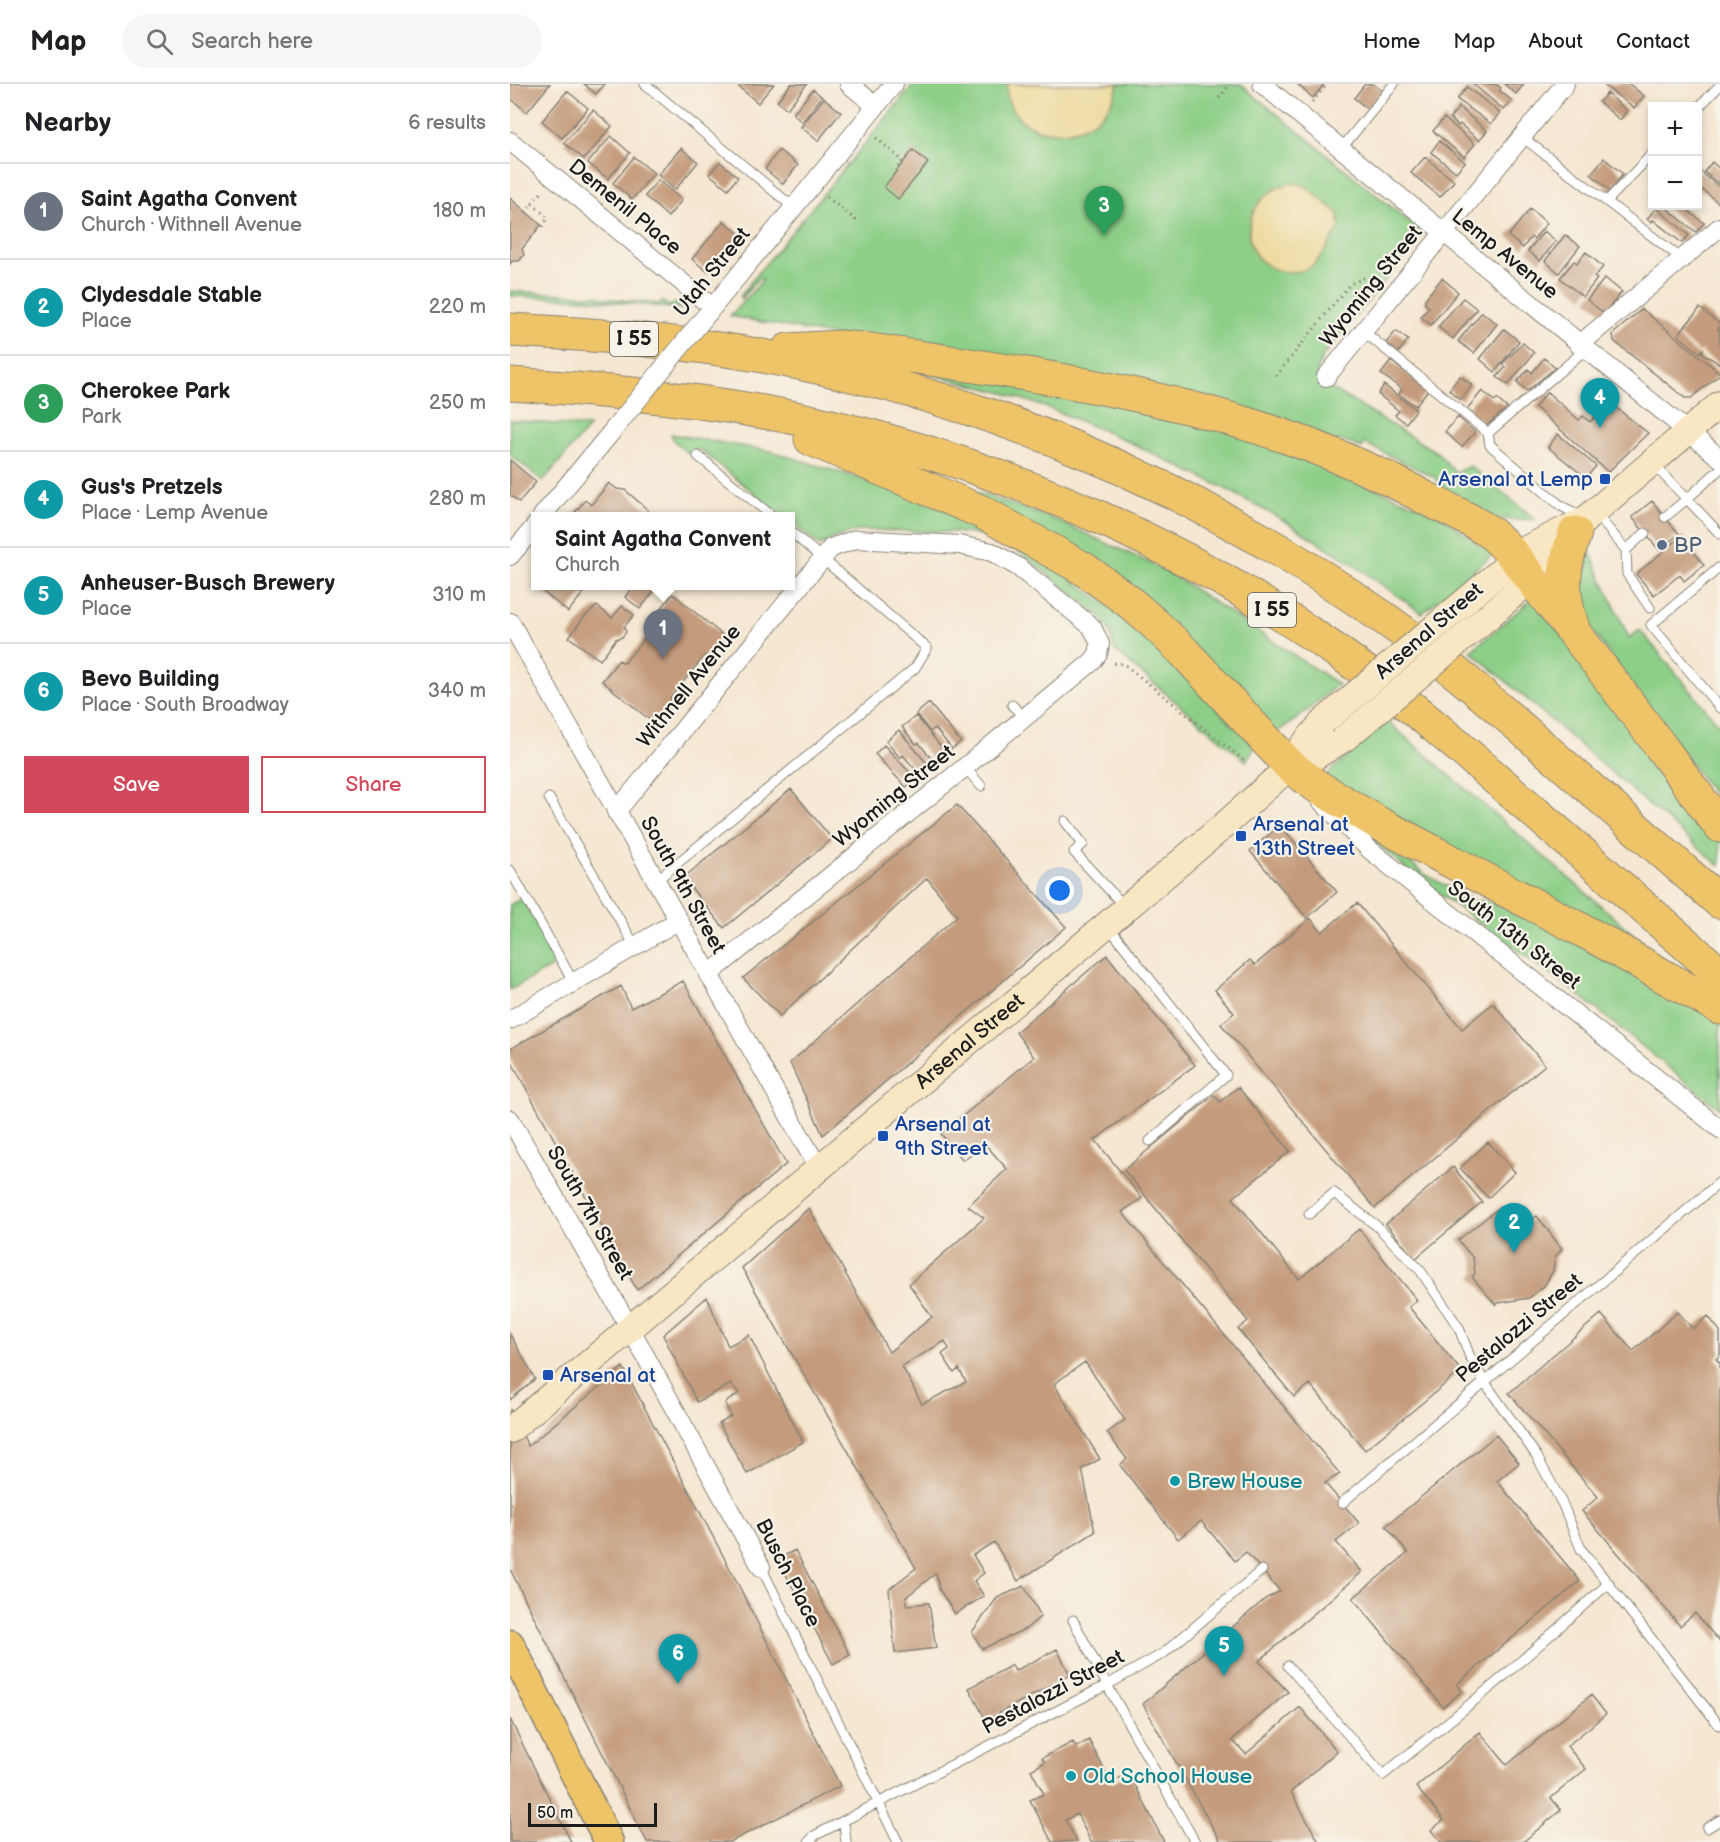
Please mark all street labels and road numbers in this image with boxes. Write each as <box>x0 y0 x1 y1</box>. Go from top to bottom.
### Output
street label: Demenil Place <box>564 154 686 260</box>
street label: Lemp Avenue <box>1447 204 1563 304</box>
street label: Wyoming Street <box>1314 220 1428 352</box>
street label: Utah Street <box>668 222 756 322</box>
road number: I 55 <box>610 322 658 356</box>
street label: Arsenal Street <box>1370 577 1488 685</box>
road number: I 55 <box>1248 593 1296 627</box>
street label: Withnell Avenue <box>632 619 746 753</box>
street label: Wyoming Street <box>828 739 960 853</box>
street label: South 9th Street <box>635 812 731 958</box>
street label: South 13th Street <box>1443 875 1586 995</box>
street label: Arsenal Street <box>910 988 1029 1094</box>
street label: South 7th Street <box>542 1142 639 1285</box>
street label: Pestalozzi Street <box>1451 1268 1588 1388</box>
street label: Busch Place <box>750 1515 826 1631</box>
street label: Pestalozzi Street <box>978 1644 1129 1740</box>

